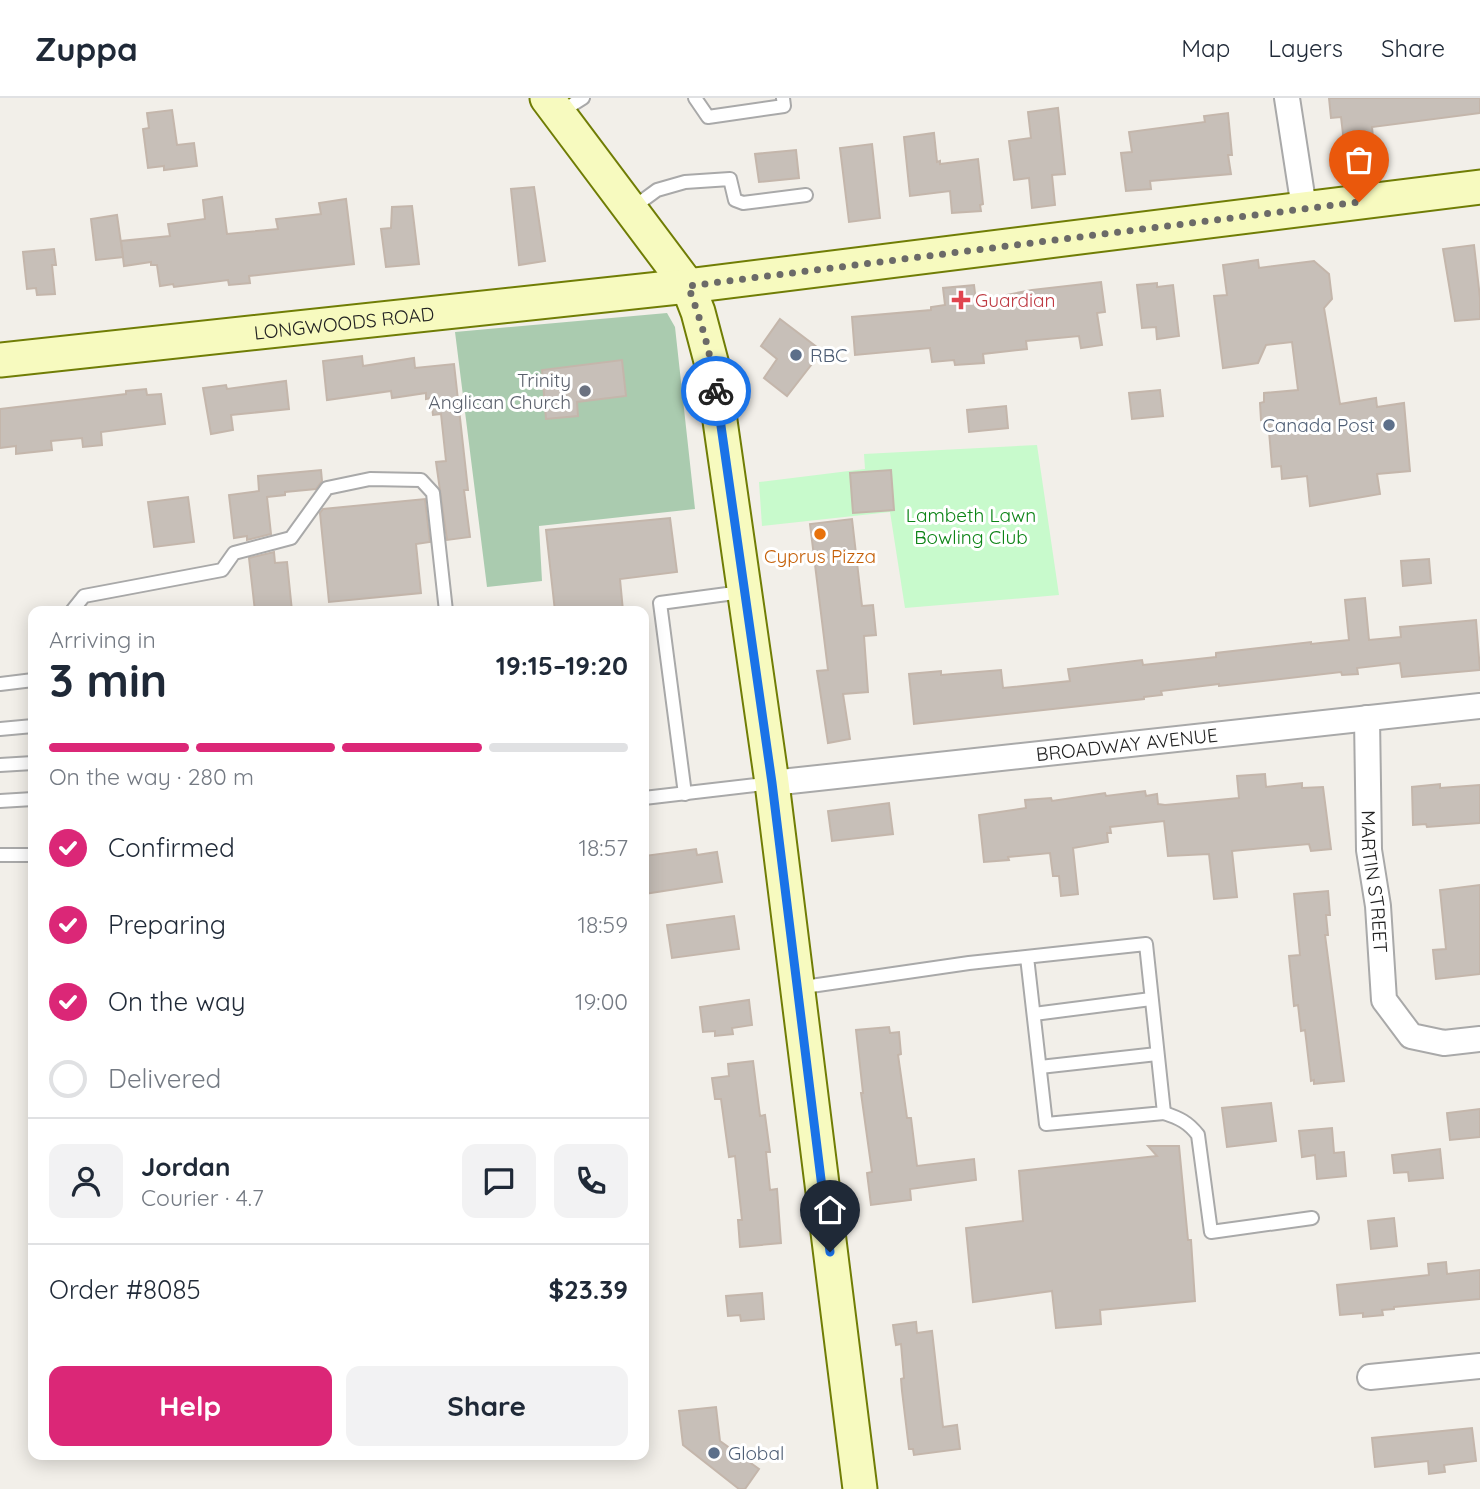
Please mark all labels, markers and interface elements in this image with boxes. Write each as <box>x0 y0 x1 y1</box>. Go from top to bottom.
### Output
text: Zuppa <box>35 28 138 69</box>
text: Map <box>1181 33 1230 63</box>
text: Layers <box>1268 33 1343 63</box>
text: Share <box>1381 33 1445 63</box>
pin <box>1329 130 1389 202</box>
icon: bag <box>1340 141 1378 179</box>
place label: Guardian <box>975 288 1056 312</box>
marker: Guardian <box>953 292 969 308</box>
street label: LONGWOODS ROAD <box>253 301 435 345</box>
place label: RBC <box>810 343 848 367</box>
marker: RBC <box>788 347 804 363</box>
courier <box>681 356 751 426</box>
place label: Trinity Anglican Church <box>428 368 571 414</box>
icon: bike <box>697 372 735 410</box>
marker: Trinity Anglican Church <box>577 383 593 399</box>
place label: Canada Post <box>1262 413 1375 437</box>
marker: Canada Post <box>1381 417 1397 433</box>
park label: Lambeth Lawn Bowling Club <box>906 503 1036 549</box>
marker: Cyprus Pizza <box>812 526 828 542</box>
place label: Cyprus Pizza <box>764 544 876 568</box>
text: Arriving in <box>49 625 156 654</box>
text: 19:15–19:20 <box>496 649 628 682</box>
text: 3 min <box>49 651 167 709</box>
street label: BROADWAY AVENUE <box>1035 723 1219 766</box>
text: On the way · 280 m <box>49 762 254 791</box>
street label: MARTIN STREET <box>1356 810 1393 954</box>
icon: check <box>49 829 87 867</box>
text: Confirmed <box>108 831 235 864</box>
text: 18:57 <box>578 833 628 862</box>
icon: check <box>49 906 87 944</box>
text: Preparing <box>108 908 226 941</box>
text: 18:59 <box>577 910 628 939</box>
icon: check <box>49 983 87 1021</box>
text: On the way <box>108 985 246 1018</box>
text: 19:00 <box>575 987 628 1016</box>
text: Delivered <box>108 1062 221 1095</box>
button: person <box>49 1144 123 1218</box>
button: chat <box>462 1144 536 1218</box>
button: phone <box>554 1144 628 1218</box>
text: Jordan <box>141 1150 230 1183</box>
pin <box>800 1180 860 1252</box>
text: Courier · 4.7 <box>141 1183 264 1212</box>
icon: home <box>811 1191 849 1229</box>
text: Order #8085 <box>49 1273 201 1306</box>
text: $23.39 <box>549 1273 628 1306</box>
button: Help <box>49 1366 332 1446</box>
button: Share <box>346 1366 628 1446</box>
place label: Global <box>728 1441 784 1465</box>
marker: Global <box>706 1445 722 1461</box>

